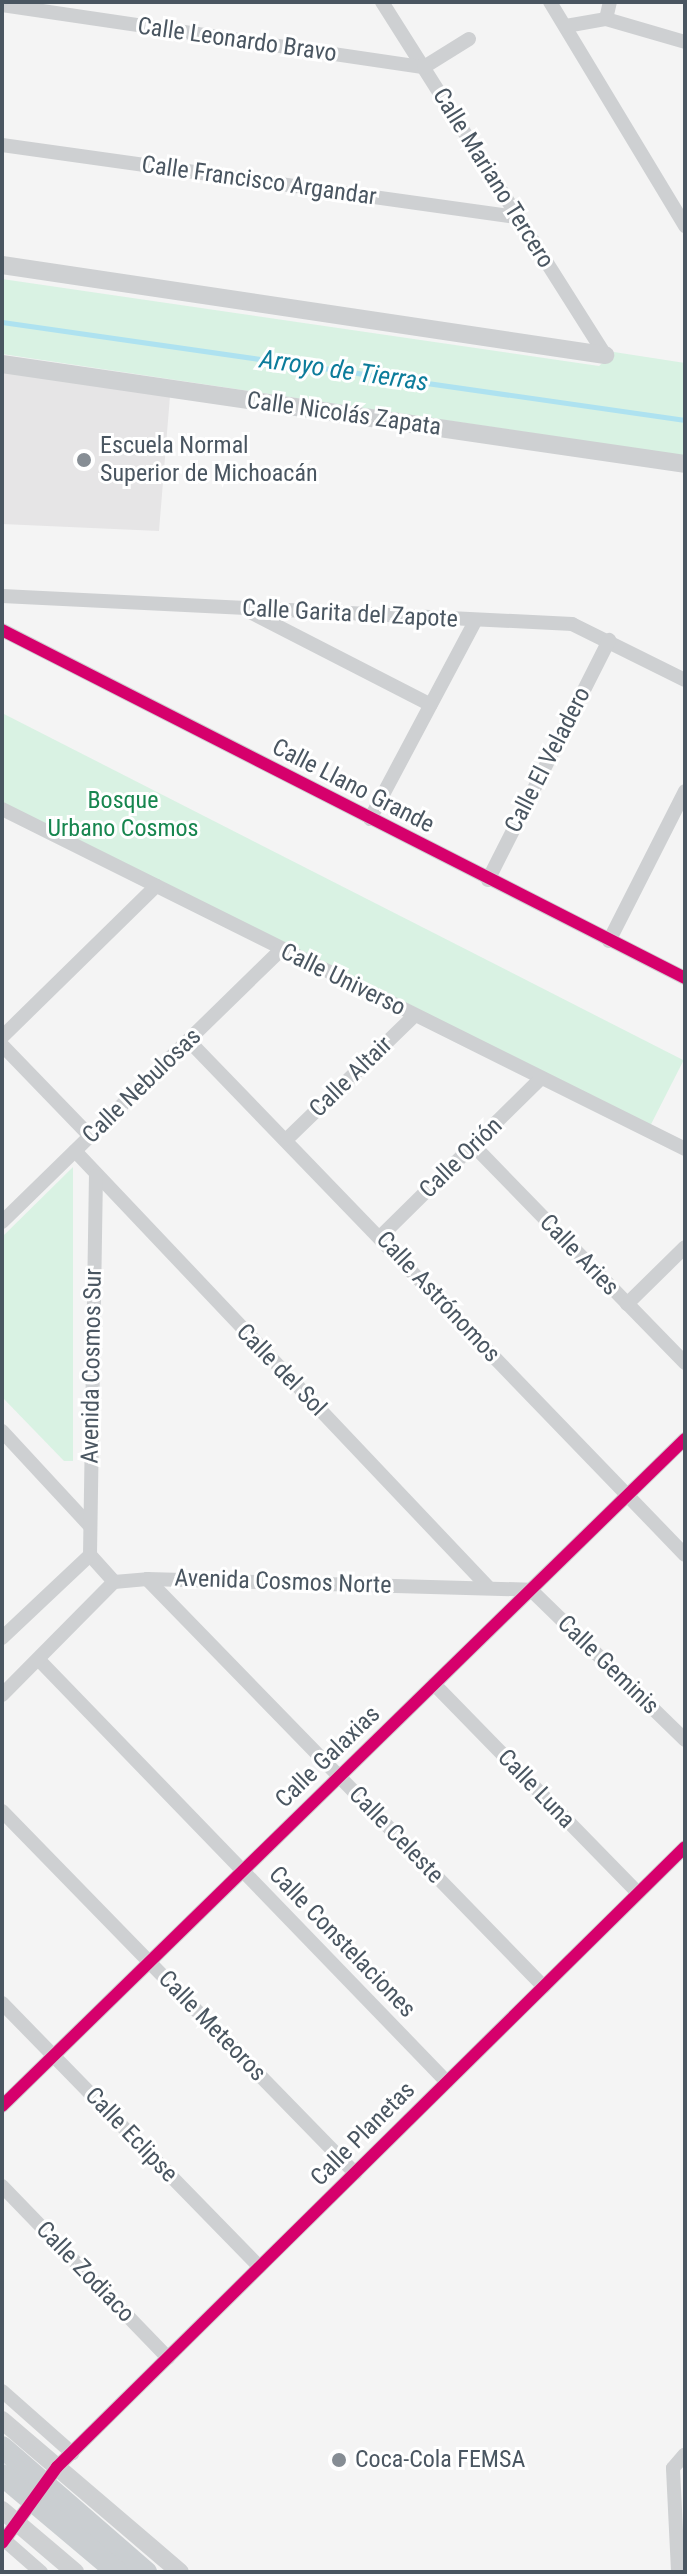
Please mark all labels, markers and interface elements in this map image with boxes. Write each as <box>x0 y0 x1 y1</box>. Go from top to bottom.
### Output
street label: Calle Leonardo Bravo <box>136 12 338 68</box>
street label: Calle Mariano Tercero <box>426 83 560 273</box>
street label: Calle Francisco Argandar <box>140 150 378 212</box>
water label: Arroyo de Tierras <box>257 344 431 398</box>
street label: Calle Nicolás Zapata <box>245 386 443 442</box>
place label: Escuela Normal Superior de Michoacán <box>100 432 318 488</box>
marker: Escuela Normal Superior de Michoacán <box>75 451 93 469</box>
street label: Calle Garita del Zapote <box>241 594 459 634</box>
street label: Calle El Veladero <box>499 682 597 838</box>
street label: Calle Llano Grande <box>267 733 439 839</box>
park label: Bosque Urbano Cosmos <box>48 787 198 843</box>
street label: Calle Universo <box>276 937 410 1023</box>
street label: Calle Nebulosas <box>77 1022 207 1150</box>
street label: Calle Altair <box>304 1031 398 1123</box>
street label: Calle Orión <box>414 1112 508 1204</box>
street label: Calle Aries <box>533 1208 625 1302</box>
street label: Calle Astrónomos <box>370 1226 506 1368</box>
street label: Avenida Cosmos Sur <box>76 1268 108 1464</box>
street label: Calle del Sol <box>230 1318 332 1422</box>
street label: Avenida Cosmos Norte <box>174 1564 392 1600</box>
street label: Calle Geminis <box>551 1610 665 1720</box>
street label: Calle Galaxias <box>270 1700 386 1814</box>
street label: Calle Luna <box>491 1744 581 1834</box>
street label: Calle Celeste <box>343 1780 449 1890</box>
street label: Calle Constelaciones <box>263 1860 421 2024</box>
street label: Calle Meteoros <box>152 1965 272 2087</box>
street label: Calle Planetas <box>305 2076 421 2192</box>
street label: Calle Eclipse <box>79 2082 183 2188</box>
street label: Calle Zodiaco <box>30 2216 140 2328</box>
place label: Coca-Cola FEMSA <box>355 2446 525 2474</box>
marker: Coca-Cola FEMSA <box>330 2451 348 2469</box>

